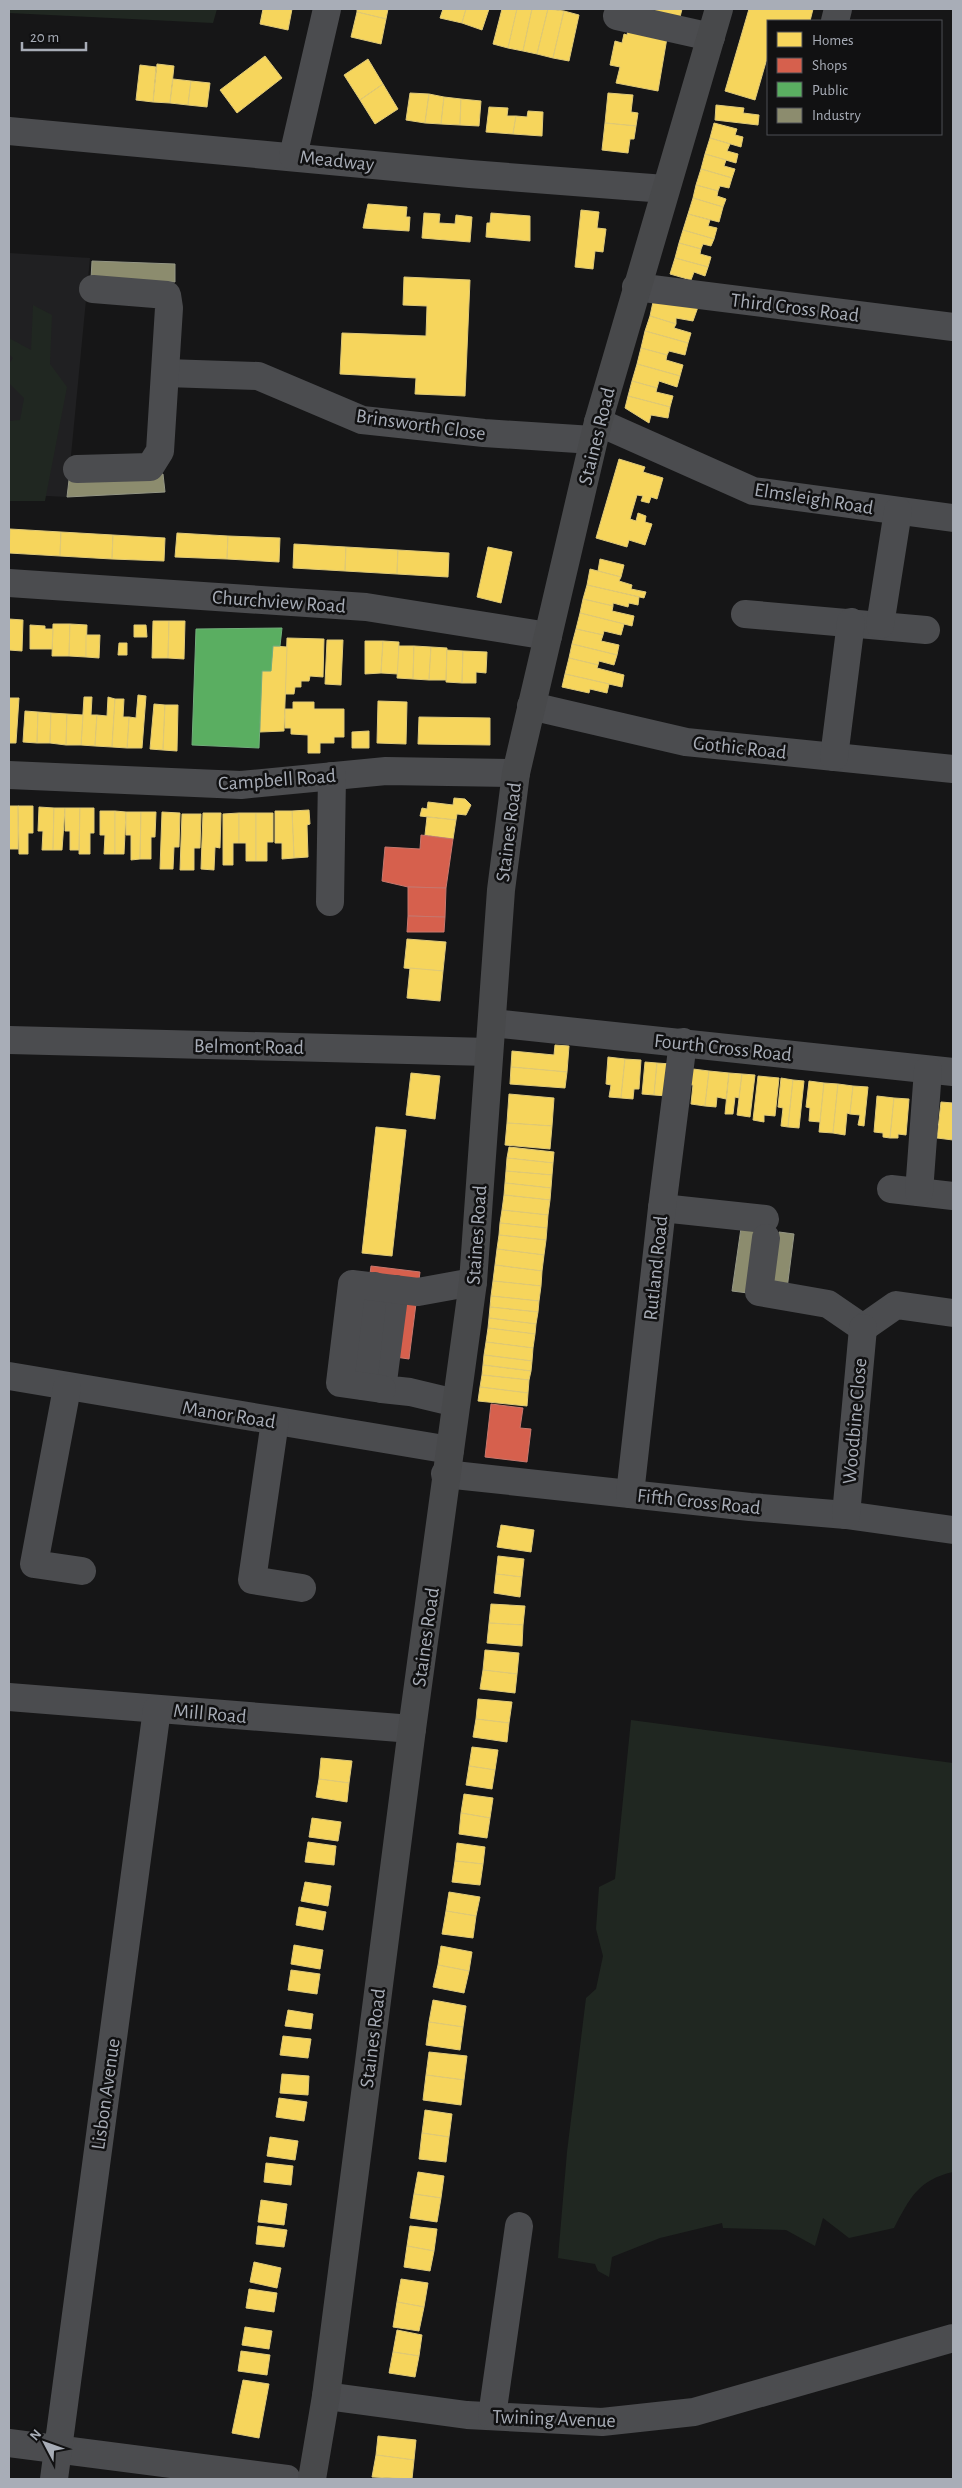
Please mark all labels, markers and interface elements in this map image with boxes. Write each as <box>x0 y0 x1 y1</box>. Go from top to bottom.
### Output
scale bar <box>22 20 86 52</box>
legend <box>767 20 942 135</box>
text: 20 m <box>30 30 59 45</box>
text: Homes <box>812 33 854 48</box>
text: Shops <box>812 58 847 73</box>
text: Public <box>812 83 848 98</box>
text: Industry <box>812 108 861 123</box>
street label: Meadway <box>299 147 376 175</box>
street label: Third Cross Road <box>730 290 860 326</box>
street label: Staines Road <box>575 385 619 487</box>
street label: Brinsworth Close <box>355 406 487 444</box>
street label: Elmsleigh Road <box>753 480 875 518</box>
street label: Churchview Road <box>211 587 346 617</box>
street label: Gothic Road <box>692 733 788 763</box>
street label: Campbell Road <box>217 766 337 794</box>
street label: Staines Road <box>493 781 525 883</box>
street label: Fourth Cross Road <box>653 1031 793 1065</box>
street label: Belmont Road <box>194 1036 304 1058</box>
street label: Staines Road <box>464 1185 490 1286</box>
street label: Rutland Road <box>641 1215 671 1321</box>
street label: Woodbine Close <box>840 1357 870 1485</box>
street label: Manor Road <box>181 1398 277 1432</box>
street label: Fifth Cross Road <box>636 1486 762 1518</box>
street label: Staines Road <box>409 1586 443 1688</box>
street label: Mill Road <box>172 1701 247 1727</box>
street label: Staines Road <box>357 1987 389 2089</box>
street label: Lisbon Avenue <box>88 2037 124 2151</box>
street label: Twining Avenue <box>492 2407 616 2431</box>
north arrow <box>20 2418 70 2468</box>
text: N <box>27 2427 44 2443</box>

